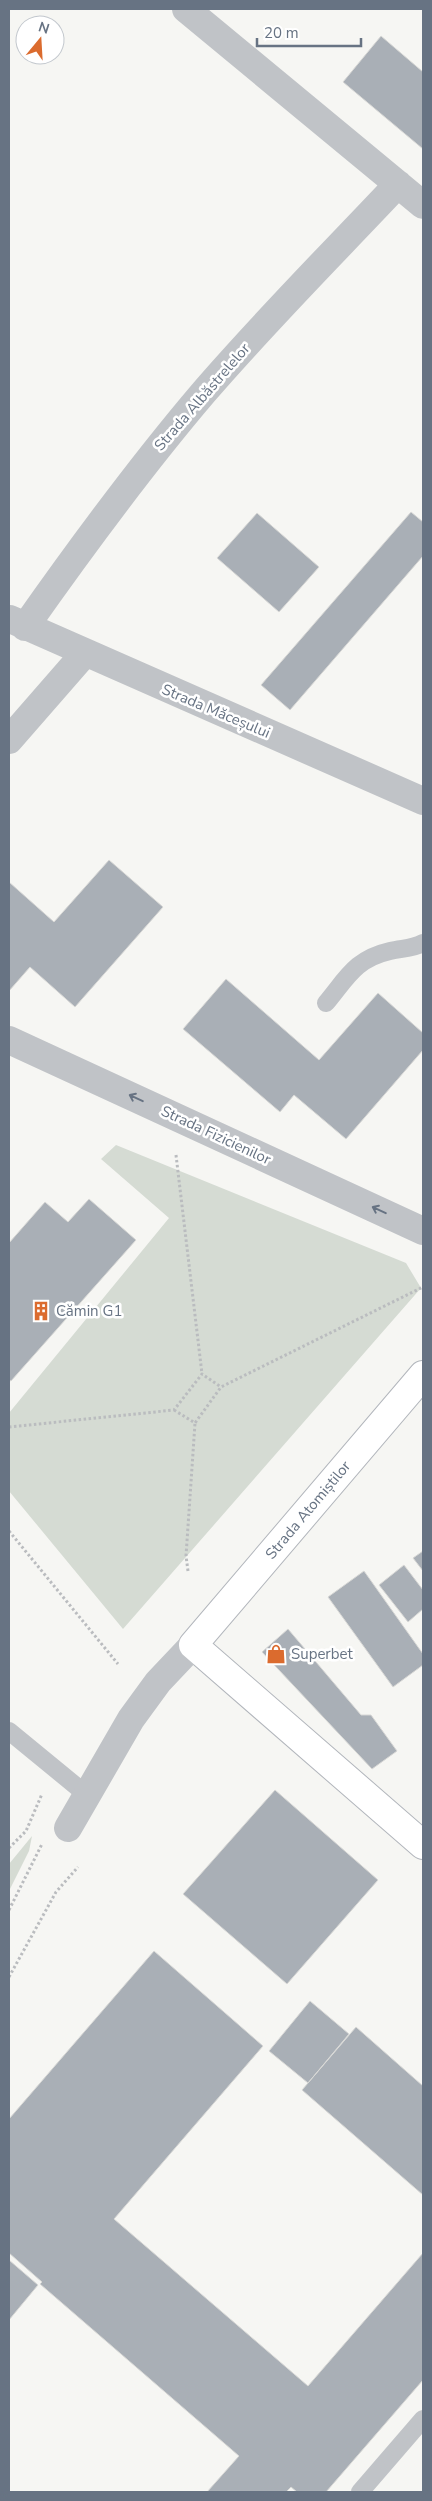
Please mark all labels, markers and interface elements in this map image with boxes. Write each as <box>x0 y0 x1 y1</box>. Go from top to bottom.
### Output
north arrow <box>15 15 65 65</box>
scale bar <box>257 15 361 47</box>
text: N <box>36 17 52 39</box>
text: 20 m <box>264 23 299 43</box>
street label: Strada Albăstrelelor <box>150 339 255 455</box>
street label: Strada Măceșului <box>159 679 273 743</box>
one-way arrow <box>129 1093 144 1103</box>
street label: Strada Fizicienilor <box>158 1101 275 1169</box>
one-way arrow <box>372 1205 387 1214</box>
building icon: Cămin G1 <box>30 1300 52 1322</box>
place label: Cămin G1 <box>56 1301 122 1321</box>
street label: Strada Atomiștilor <box>261 1456 356 1563</box>
shop icon: Superbet <box>265 1643 287 1665</box>
place label: Superbet <box>291 1644 353 1664</box>

